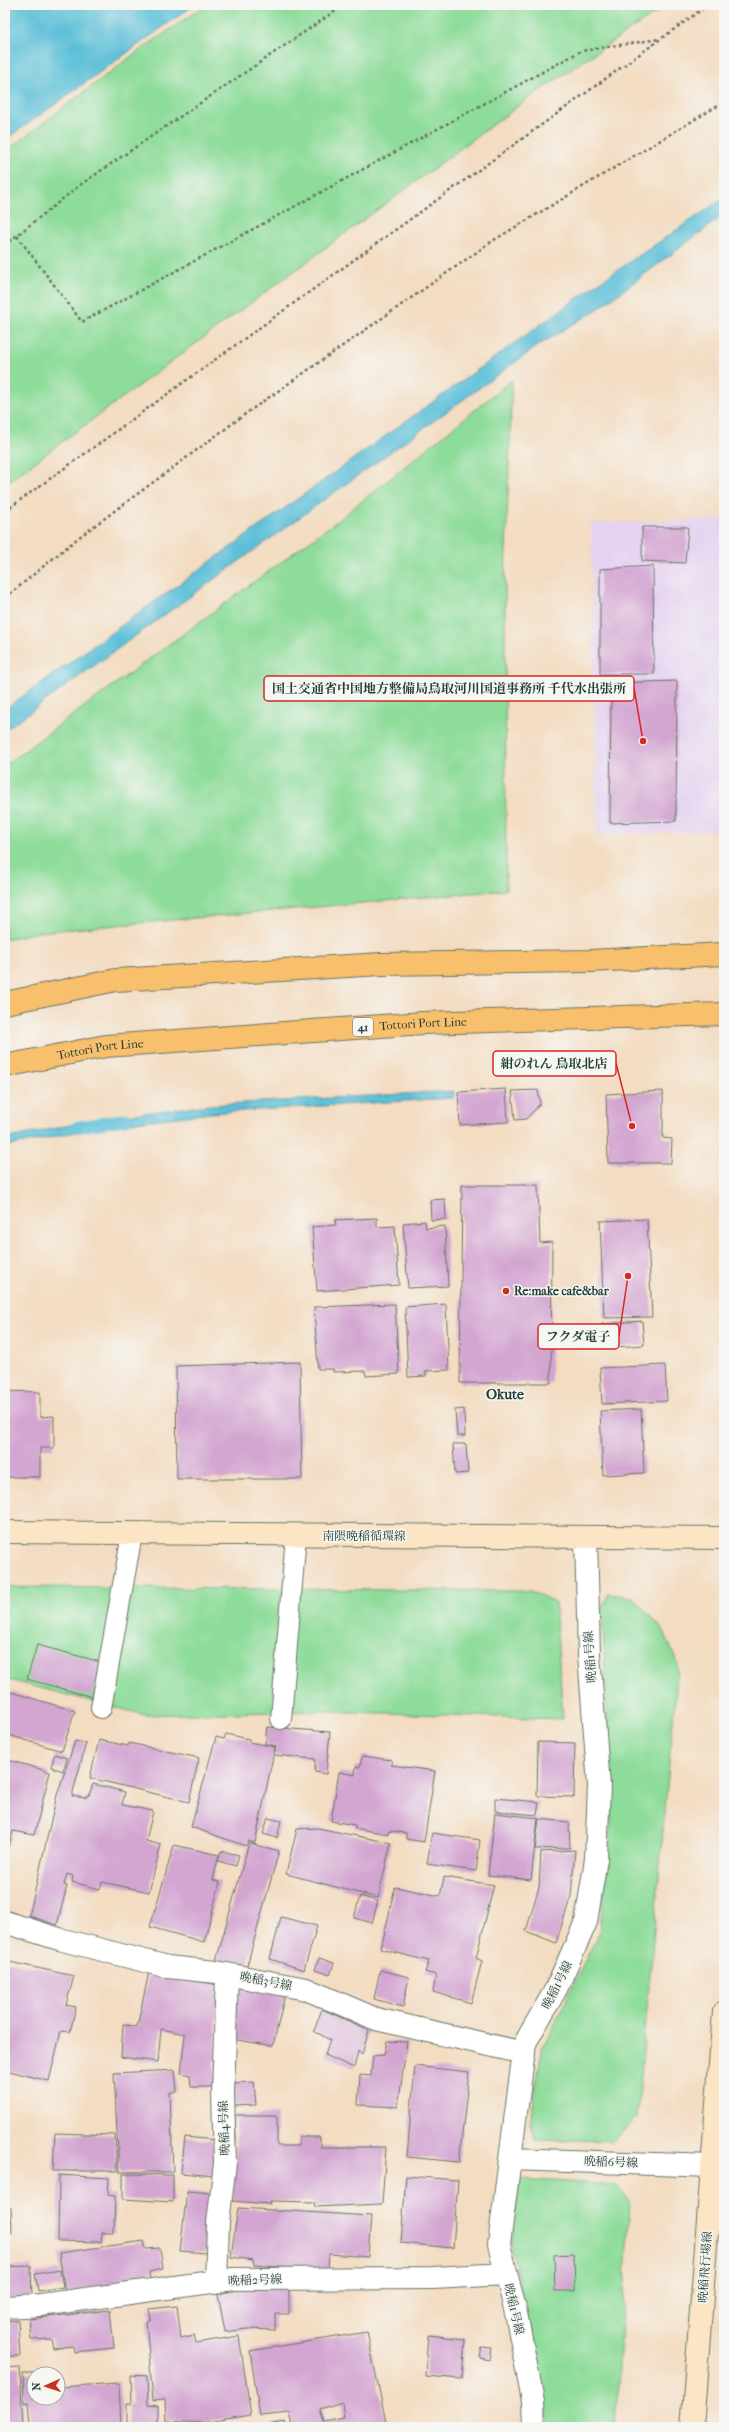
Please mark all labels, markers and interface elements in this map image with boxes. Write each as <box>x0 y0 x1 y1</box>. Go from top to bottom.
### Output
callout: 国土交通省中国地方整備局鳥取河川国道事務所 千代水出張所 <box>264 676 634 701</box>
text: 国土交通省中国地方整備局鳥取河川国道事務所 千代水出張所 <box>272 681 626 696</box>
street label: Tottori Port Line <box>379 1015 467 1033</box>
road number: 41 <box>353 1018 373 1036</box>
street label: Tottori Port Line <box>56 1036 144 1063</box>
callout: 紺のれん 鳥取北店 <box>493 1051 616 1076</box>
text: 紺のれん 鳥取北店 <box>501 1056 607 1071</box>
place label: Re:make cafe&bar <box>514 1284 610 1298</box>
marker: Re:make cafe&bar <box>501 1286 511 1296</box>
callout: フクダ電子 <box>538 1324 619 1349</box>
text: フクダ電子 <box>546 1329 610 1344</box>
district label: Okute <box>486 1386 524 1403</box>
street label: 南隈晩稲循環線 <box>322 1529 406 1543</box>
street label: 晩稲1号線 <box>581 1630 599 1684</box>
street label: 晩稲1号線 <box>539 1959 575 2011</box>
street label: 晩稲3号線 <box>239 1969 293 1993</box>
street label: 晩稲4号線 <box>216 2100 232 2156</box>
street label: 晩稲6号線 <box>584 2154 638 2170</box>
street label: 晩稲飛行場線 <box>696 2231 714 2303</box>
street label: 晩稲2号線 <box>228 2272 282 2288</box>
street label: 晩稲1号線 <box>501 2282 527 2336</box>
north arrow <box>26 2366 66 2406</box>
text: N <box>30 2381 43 2391</box>

